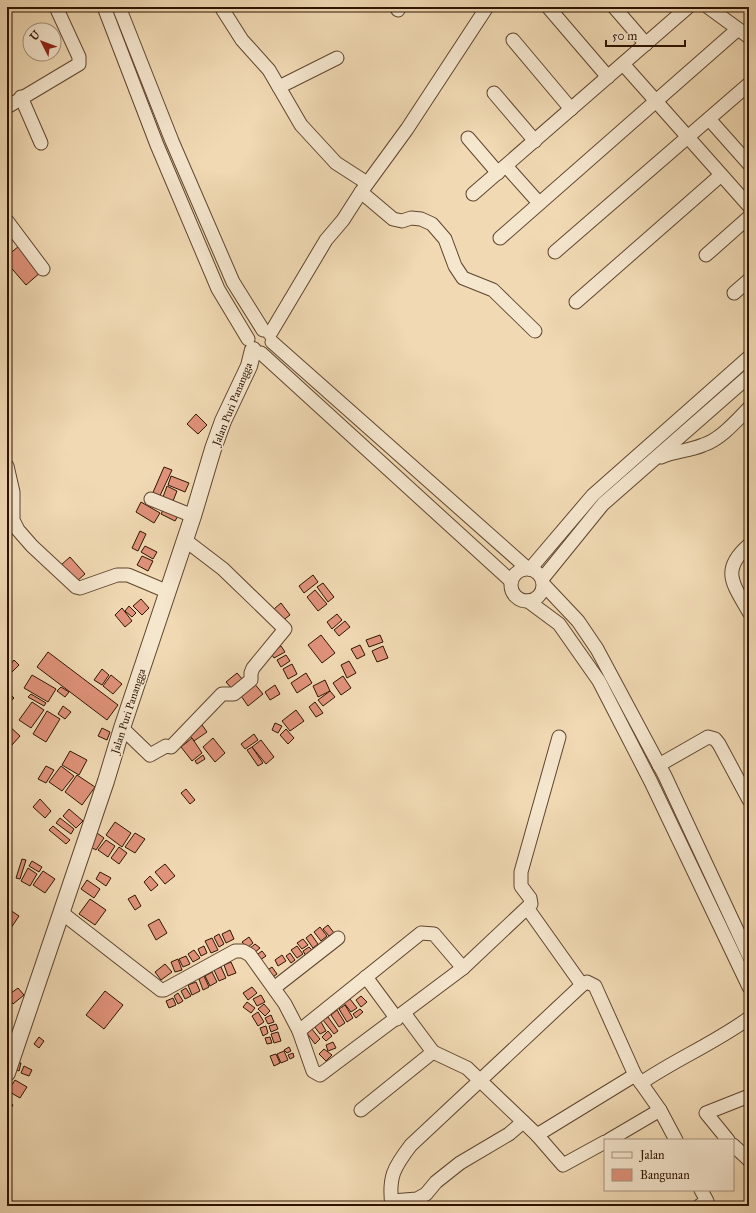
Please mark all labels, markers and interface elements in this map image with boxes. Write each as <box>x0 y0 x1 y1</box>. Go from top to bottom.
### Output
north arrow <box>22 22 62 62</box>
scale bar <box>606 22 685 48</box>
text: U <box>27 28 43 43</box>
text: 50 m <box>612 29 637 43</box>
street label: Jalan Puri Panangga <box>209 360 256 449</box>
street label: Jalan Puri Panangga <box>108 667 149 757</box>
legend <box>604 1139 734 1191</box>
text: Jalan <box>638 1148 665 1163</box>
text: Bangunan <box>640 1168 690 1183</box>

